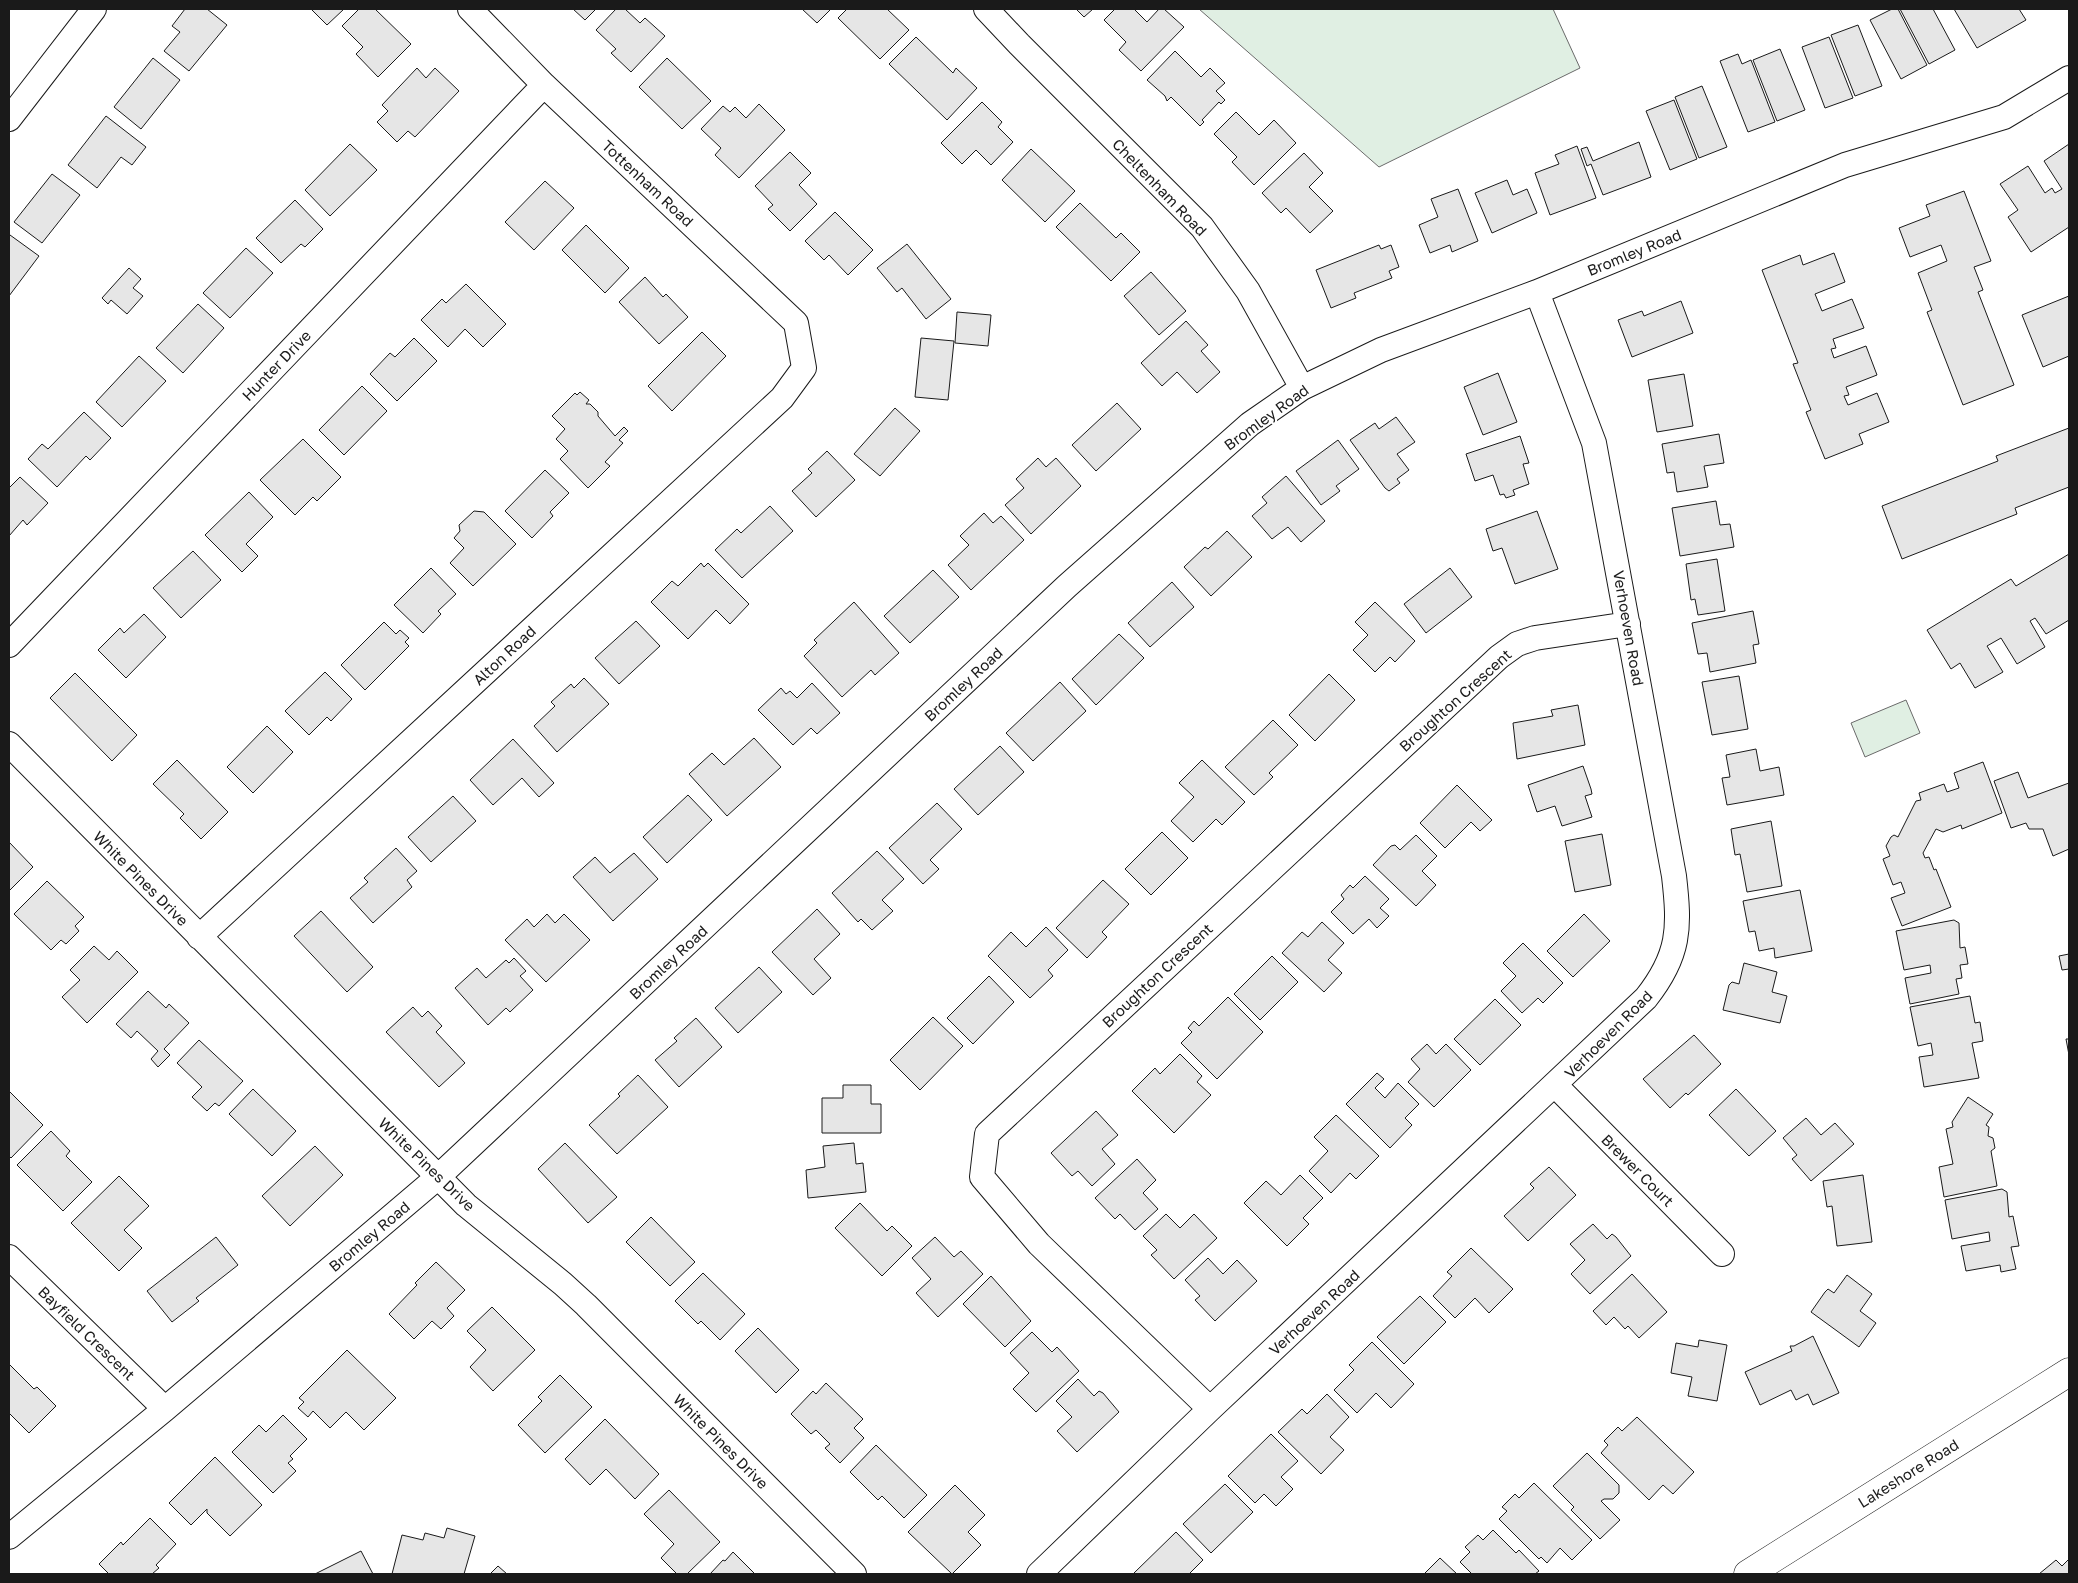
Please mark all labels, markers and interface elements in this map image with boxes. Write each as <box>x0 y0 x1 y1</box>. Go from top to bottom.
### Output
street label: Cheltenham Road <box>1109 135 1211 239</box>
street label: Tottenham Road <box>599 136 697 230</box>
street label: Bromley Road <box>1584 225 1684 279</box>
street label: Hunter Drive <box>238 326 314 404</box>
street label: Bromley Road <box>1220 380 1312 454</box>
street label: Verhoeven Road <box>1610 569 1648 687</box>
street label: Alton Road <box>469 621 539 689</box>
street label: Bromley Road <box>920 643 1006 725</box>
street label: Broughton Crescent <box>1395 645 1515 755</box>
street label: White Pines Drive <box>90 827 192 929</box>
street label: Broughton Crescent <box>1098 919 1216 1031</box>
street label: Bromley Road <box>625 921 711 1003</box>
street label: Verhoeven Road <box>1560 986 1656 1082</box>
street label: White Pines Drive <box>375 1114 479 1215</box>
street label: Brewer Court <box>1598 1130 1678 1210</box>
street label: Bromley Road <box>325 1197 413 1275</box>
street label: Verhoeven Road <box>1265 1266 1363 1358</box>
street label: Bayfield Crescent <box>35 1282 139 1384</box>
street label: White Pines Drive <box>670 1390 772 1492</box>
street label: Lakeshore Road <box>1854 1435 1962 1511</box>

